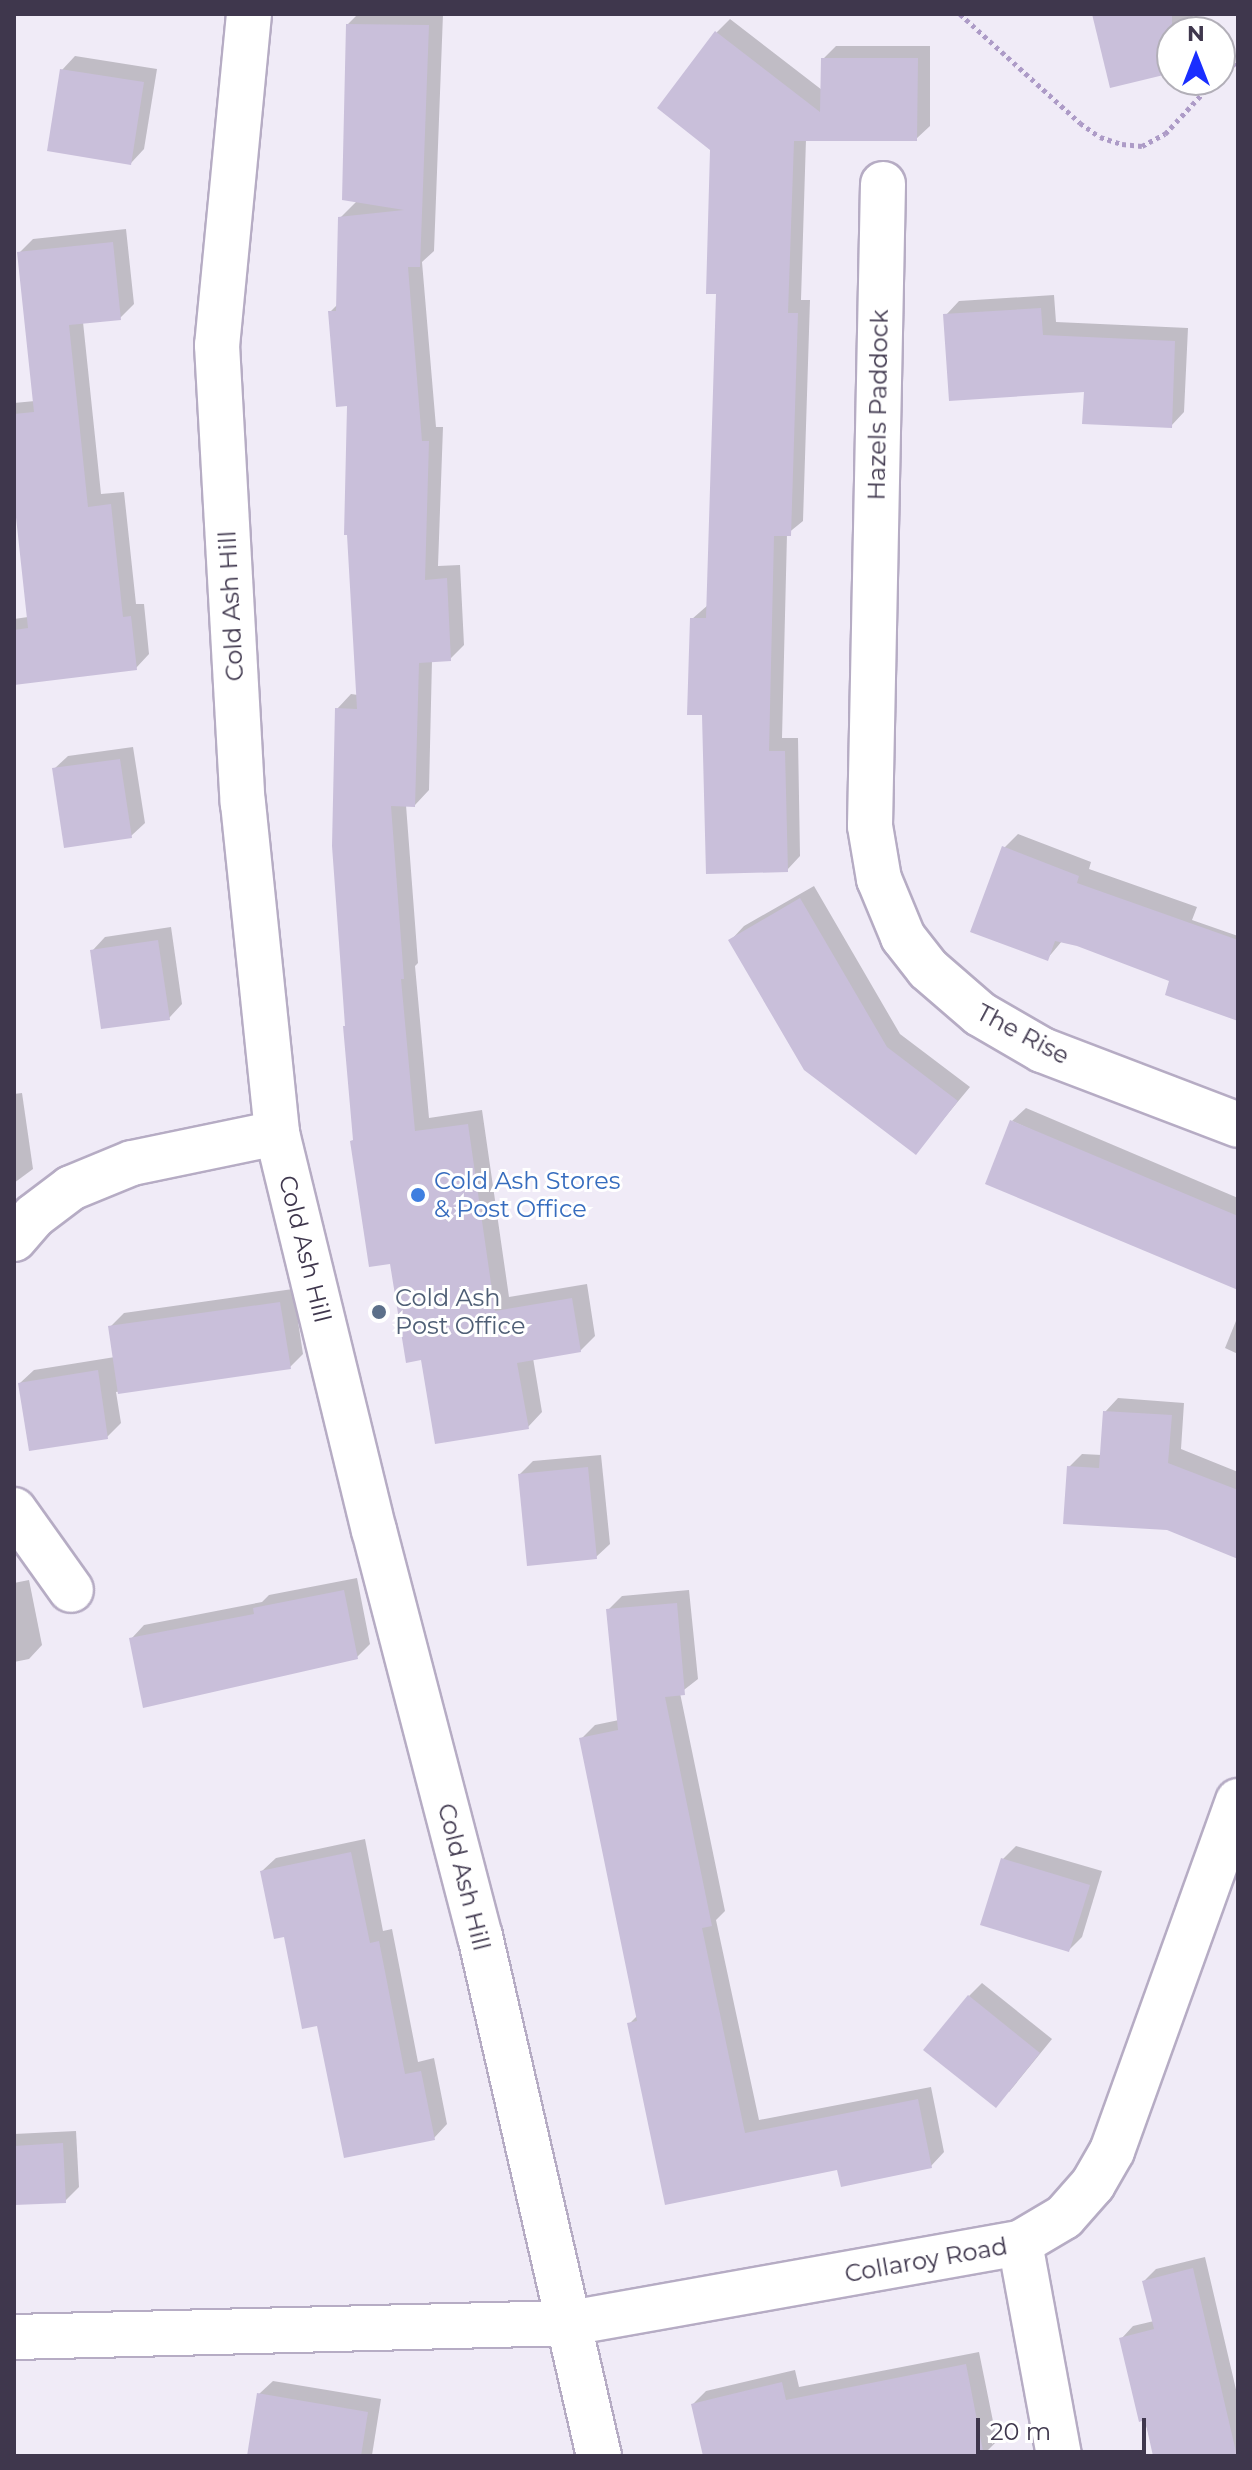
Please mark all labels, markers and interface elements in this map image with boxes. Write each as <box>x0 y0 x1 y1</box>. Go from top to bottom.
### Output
north arrow <box>1156 16 1236 96</box>
text: N <box>1187 20 1205 47</box>
street label: Hazels Paddock <box>862 309 894 501</box>
street label: Cold Ash Hill <box>213 530 249 682</box>
street label: The Rise <box>972 998 1074 1070</box>
place label: Cold Ash Stores & Post Office <box>434 1167 620 1223</box>
street label: Cold Ash Hill <box>273 1172 337 1326</box>
marker: Cold Ash Stores & Post Office <box>409 1186 427 1204</box>
place label: Cold Ash Post Office <box>395 1284 525 1340</box>
marker: Cold Ash Post Office <box>370 1303 388 1321</box>
street label: Cold Ash Hill <box>432 1800 496 1954</box>
street label: Collaroy Road <box>842 2232 1010 2288</box>
scale bar <box>980 2402 1150 2452</box>
text: 20 m <box>990 2417 1051 2446</box>

